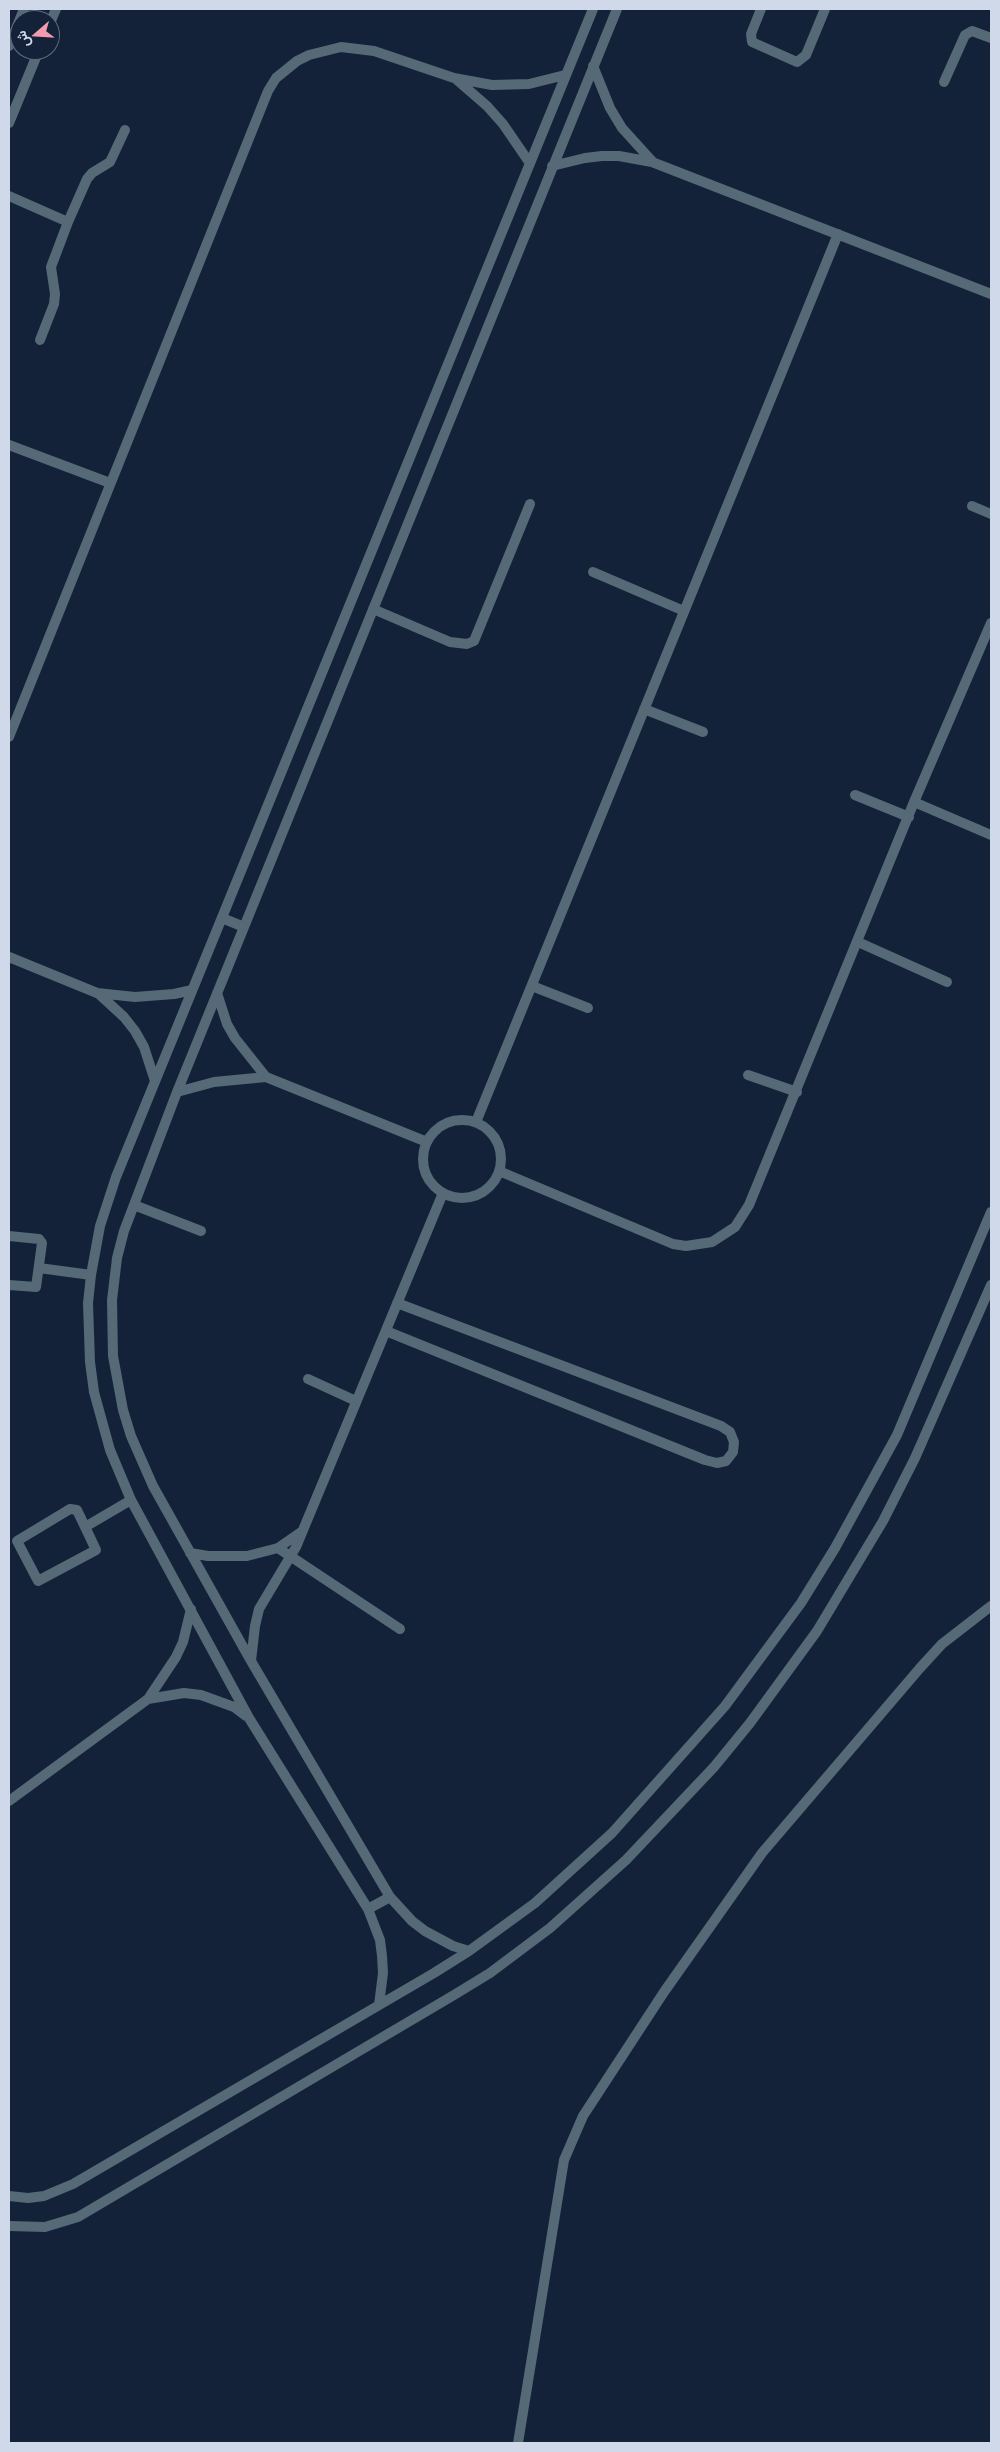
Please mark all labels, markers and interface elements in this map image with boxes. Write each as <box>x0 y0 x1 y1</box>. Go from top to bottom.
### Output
north arrow <box>10 10 60 60</box>
text: ش <box>10 28 34 51</box>

